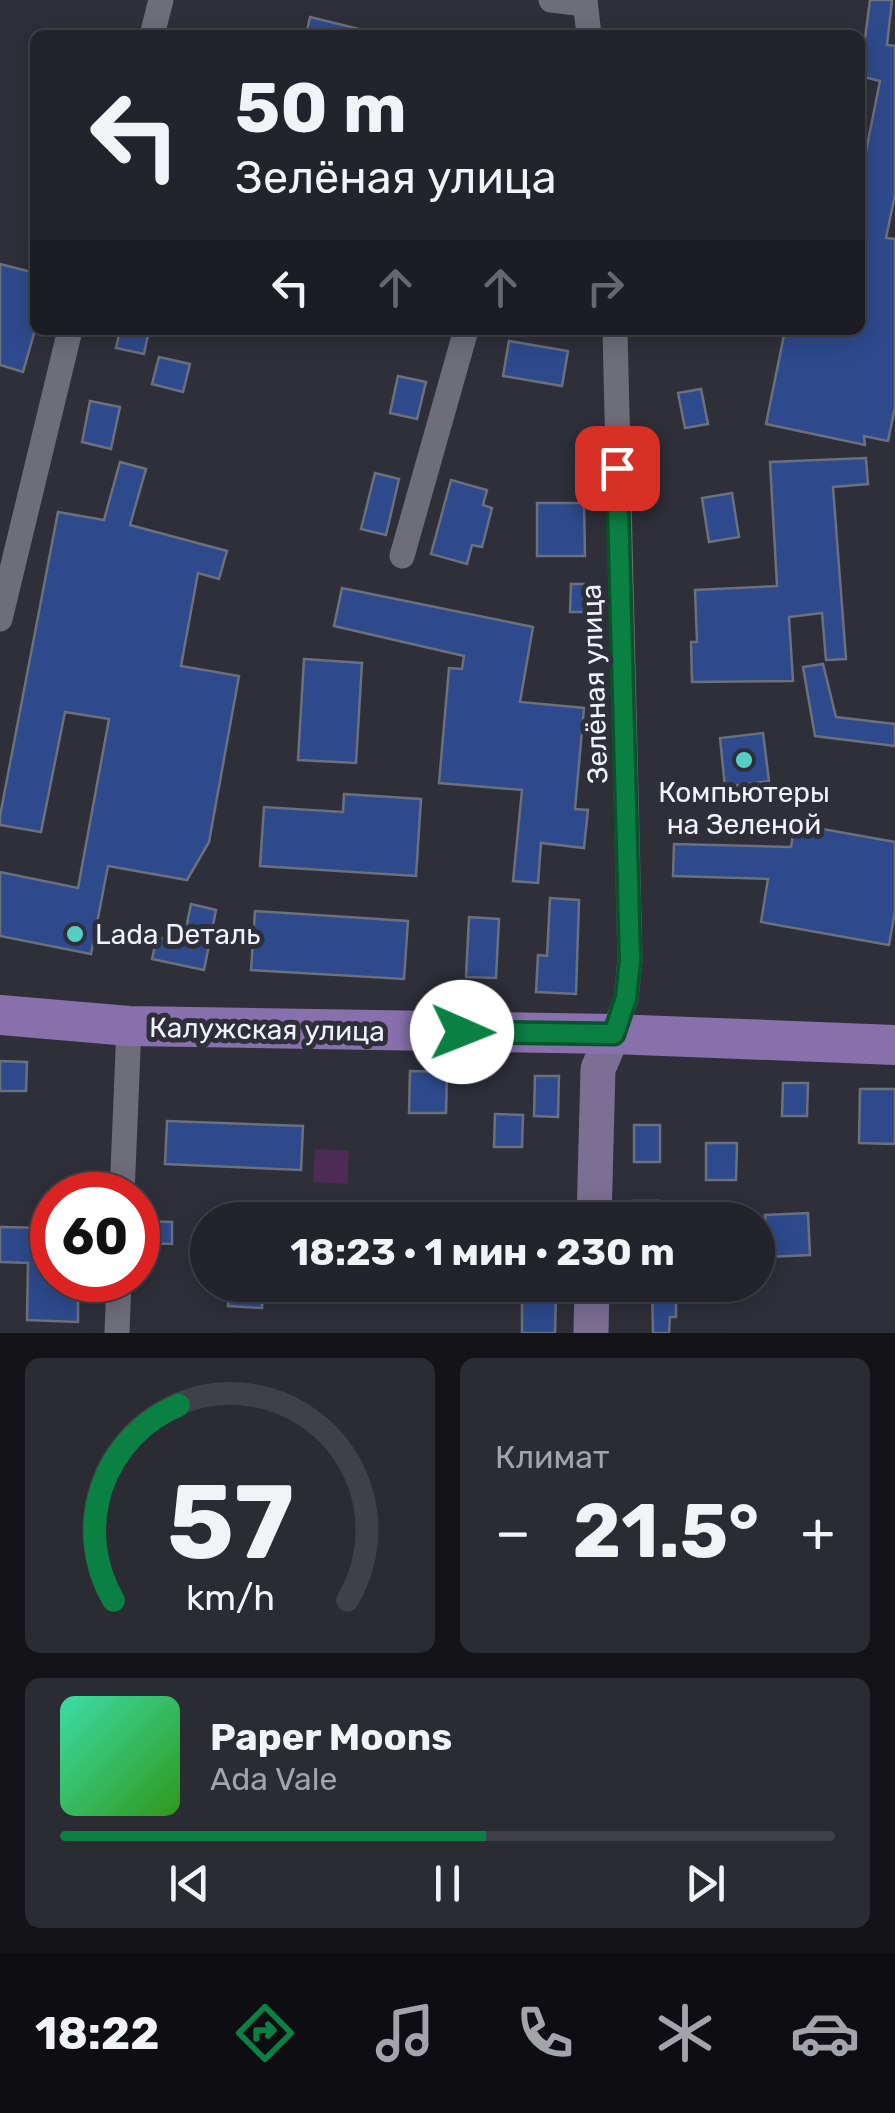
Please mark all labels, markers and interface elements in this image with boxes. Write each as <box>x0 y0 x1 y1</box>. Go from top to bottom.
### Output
text: 50 m <box>235 67 407 150</box>
icon: left <box>70 70 200 200</box>
text: Зелёная улица <box>235 151 556 204</box>
icon: left <box>263 260 318 315</box>
icon: ahead <box>368 260 423 315</box>
icon: ahead <box>473 260 528 315</box>
icon: right <box>578 260 633 315</box>
pin <box>575 426 660 511</box>
icon: arrive <box>590 441 645 496</box>
street label: Зелёная улица <box>575 583 614 785</box>
marker: Компьютеры на Зеленой <box>733 749 755 771</box>
place label: Компьютеры на Зеленой <box>658 776 830 841</box>
place label: Lada Dеталь <box>95 918 260 951</box>
marker: Lada Dеталь <box>64 923 86 945</box>
position arrow <box>410 980 514 1084</box>
street label: Калужская улица <box>149 1011 385 1048</box>
speed limit sign: 60 <box>30 1172 160 1302</box>
text: 18:23 · 1 мин · 230 m <box>290 1229 675 1275</box>
text: Климат <box>495 1438 609 1476</box>
text: 57 <box>167 1461 293 1584</box>
text: 21.5° <box>572 1487 759 1576</box>
text: − <box>495 1500 531 1565</box>
text: + <box>801 1500 835 1565</box>
text: km/h <box>185 1577 275 1619</box>
text: Paper Moons <box>210 1714 452 1760</box>
text: Ada Vale <box>210 1760 337 1798</box>
icon: previous <box>162 1856 217 1911</box>
icon: pause <box>420 1856 475 1911</box>
icon: next <box>678 1856 733 1911</box>
icon: directions <box>230 1998 300 2068</box>
icon: music <box>370 1998 440 2068</box>
icon: phone <box>510 1998 580 2068</box>
icon: climate <box>650 1998 720 2068</box>
icon: car <box>790 1998 860 2068</box>
text: 18:22 <box>35 2007 160 2060</box>

